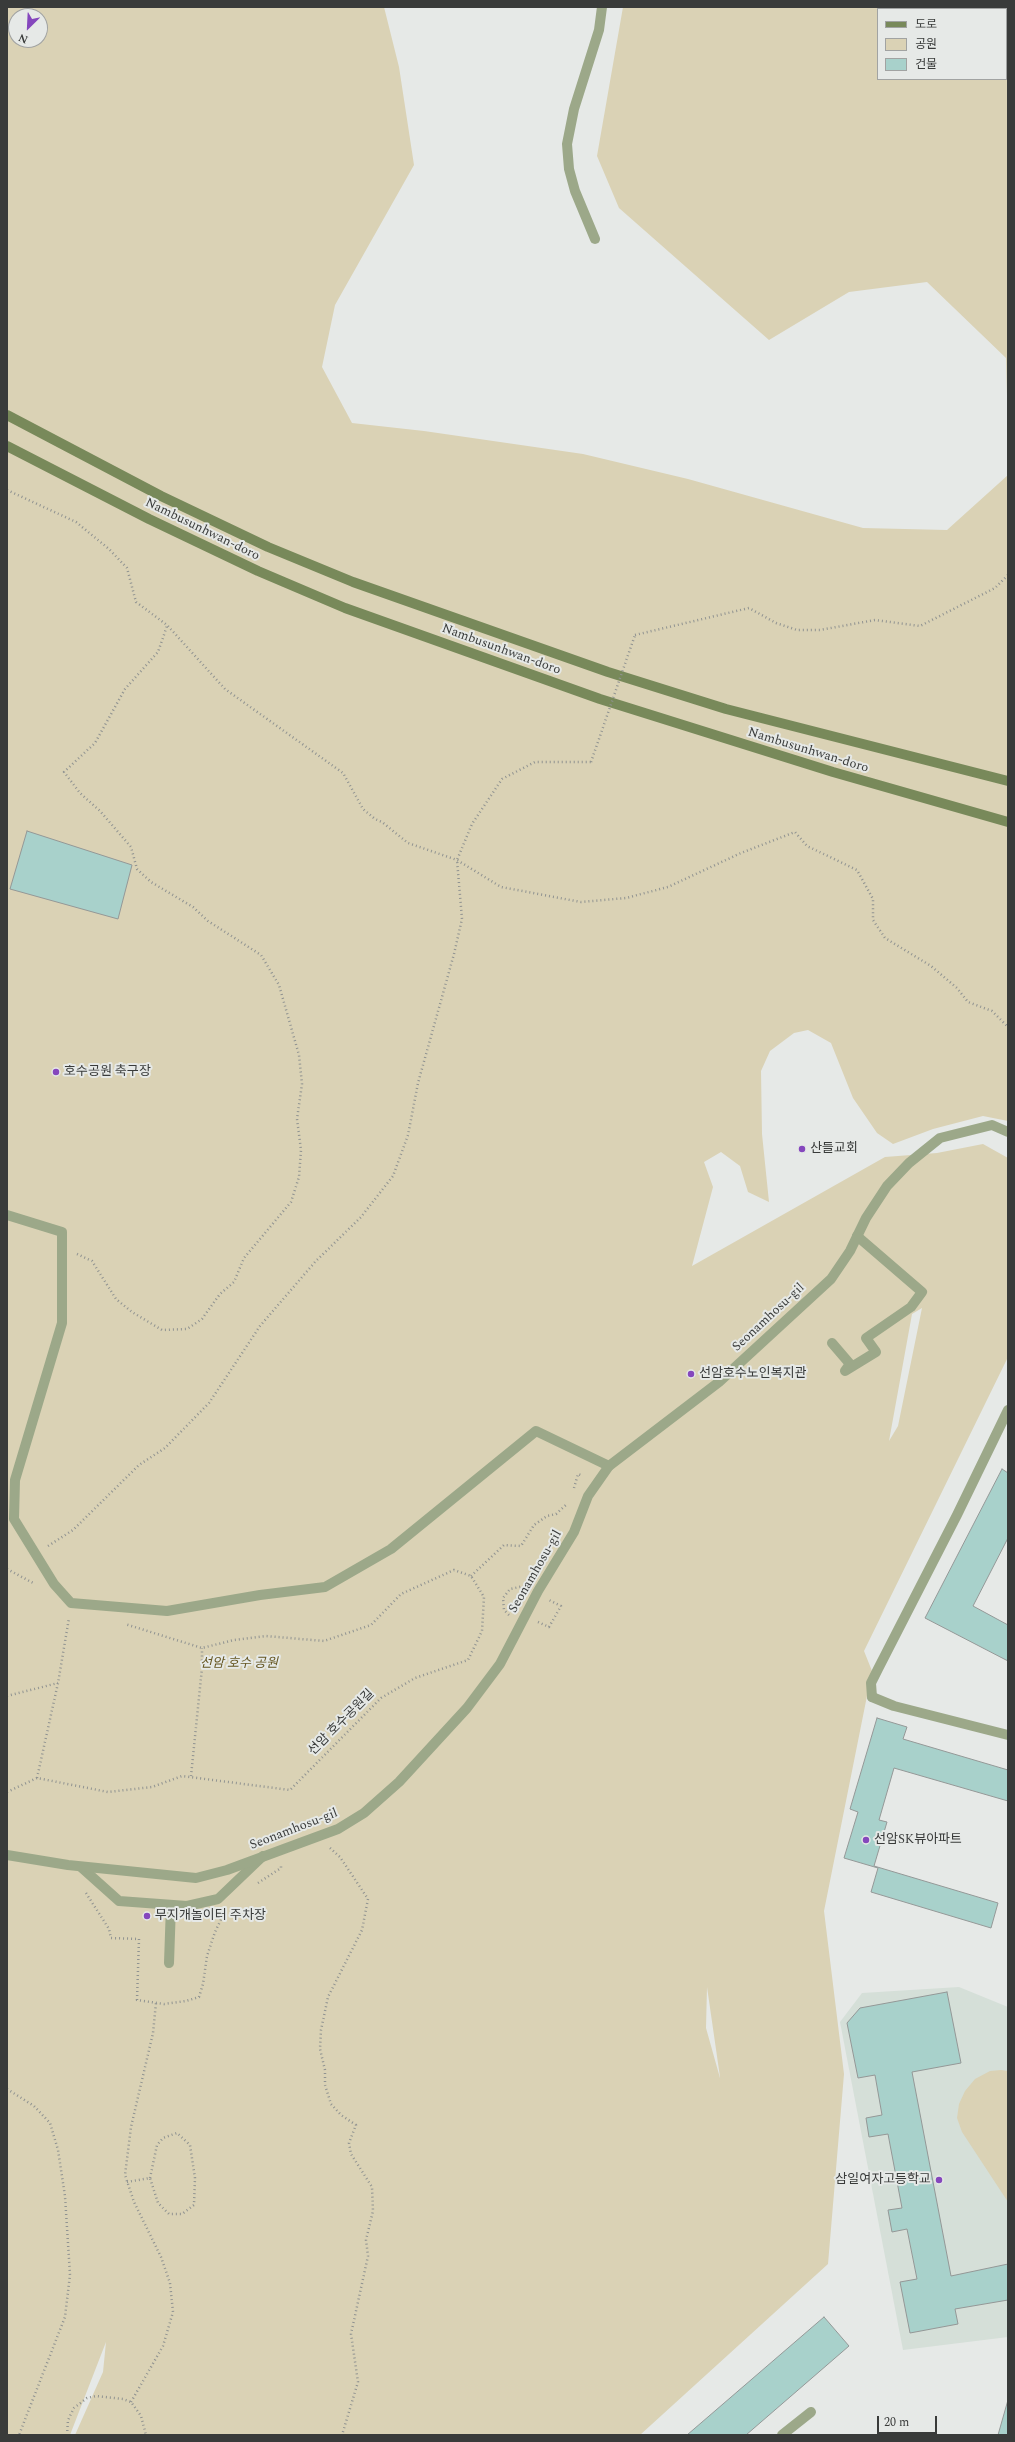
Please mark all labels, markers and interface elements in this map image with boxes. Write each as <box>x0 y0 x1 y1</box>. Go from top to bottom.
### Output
north arrow <box>8 8 48 48</box>
legend <box>877 8 1007 80</box>
text: 도로 <box>915 15 937 34</box>
text: N <box>16 29 31 48</box>
text: 공원 <box>915 35 937 54</box>
text: 건물 <box>915 55 937 74</box>
street label: Nambusunhwan-doro <box>142 496 262 564</box>
street label: Nambusunhwan-doro <box>439 621 563 679</box>
street label: Nambusunhwan-doro <box>746 725 870 777</box>
place label: 호수공원 축구장 <box>64 1064 151 1080</box>
marker: 호수공원 축구장 <box>51 1067 61 1077</box>
place label: 산들교회 <box>810 1141 858 1157</box>
marker: 산들교회 <box>797 1144 807 1154</box>
street label: Seonamhosu-gil <box>730 1281 808 1355</box>
place label: 선암호수노인복지관 <box>699 1366 807 1382</box>
marker: 선암호수노인복지관 <box>686 1369 696 1379</box>
street label: Seonamhosu-gil <box>506 1528 566 1616</box>
park label: 선암 호수 공원 <box>200 1656 278 1672</box>
street label: 선암 호수공원길 <box>306 1687 378 1759</box>
street label: Seonamhosu-gil <box>248 1806 340 1854</box>
place label: 선암SK뷰아파트 <box>874 1832 962 1848</box>
marker: 선암SK뷰아파트 <box>861 1835 871 1845</box>
place label: 무지개놀이터 주차장 <box>155 1908 266 1924</box>
marker: 무지개놀이터 주차장 <box>142 1911 152 1921</box>
place label: 삼일여자고등학교 <box>835 2172 931 2188</box>
marker: 삼일여자고등학교 <box>934 2175 944 2185</box>
scale bar <box>879 2408 939 2434</box>
text: 20 m <box>884 2413 909 2432</box>

